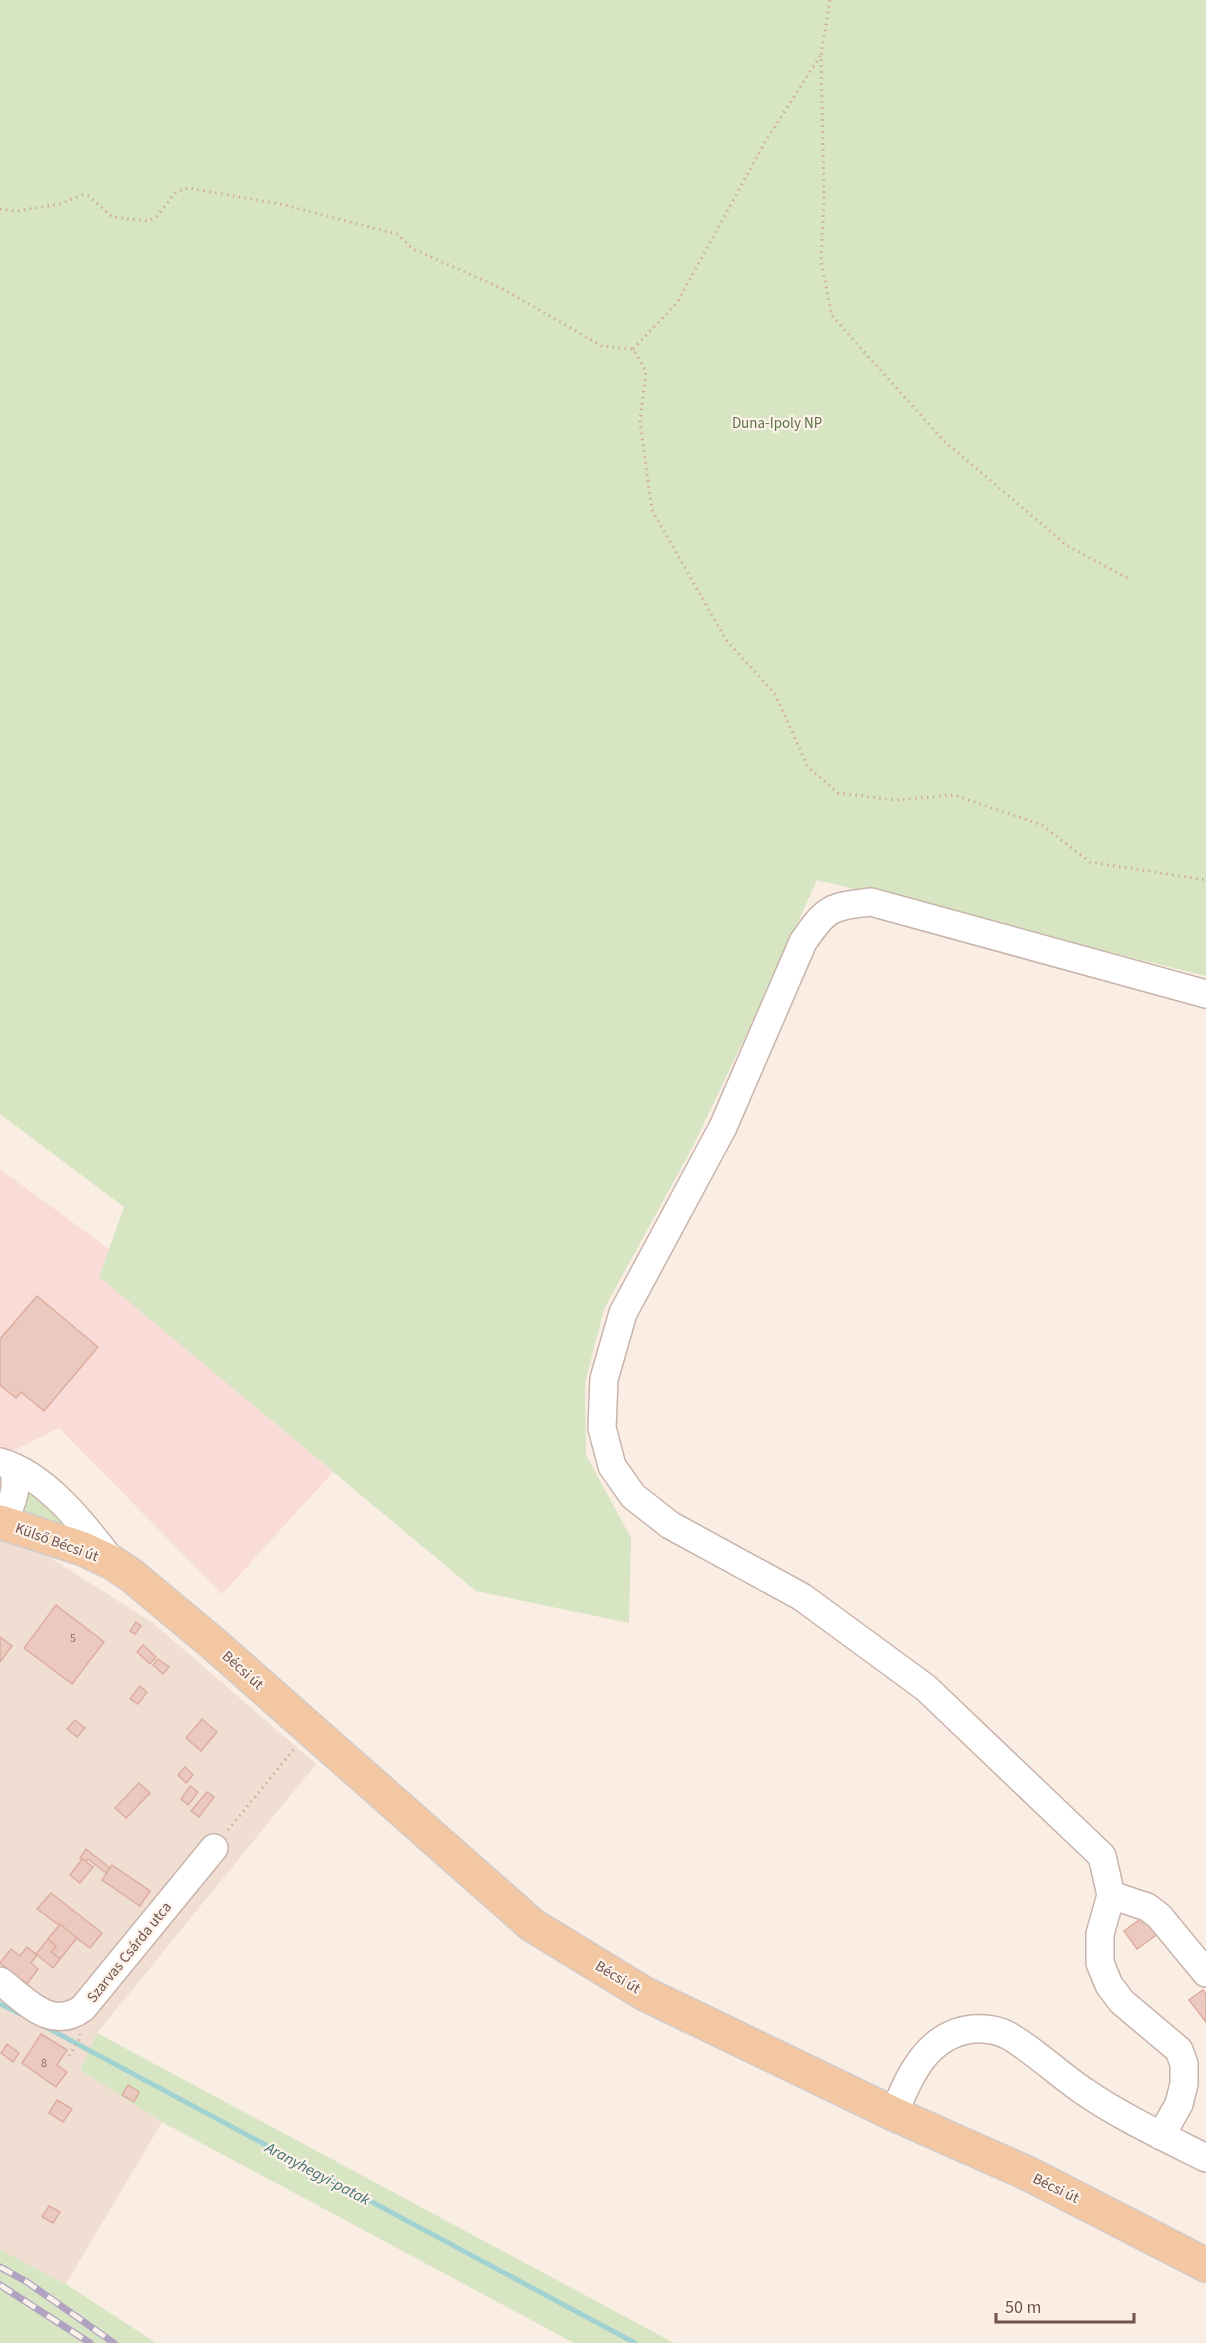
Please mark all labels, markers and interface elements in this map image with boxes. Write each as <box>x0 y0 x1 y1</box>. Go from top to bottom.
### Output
park label: Duna-Ipoly NP <box>732 413 822 434</box>
street label: Külső Bécsi út <box>12 1518 101 1567</box>
house number: 5 <box>70 1630 76 1647</box>
street label: Bécsi út <box>217 1646 268 1695</box>
street label: Szarvas Csárda utca <box>82 1897 177 2007</box>
street label: Bécsi út <box>591 1956 644 1999</box>
house number: 8 <box>41 2055 47 2072</box>
water label: Aranyhegyi-patak <box>260 2136 374 2211</box>
street label: Bécsi út <box>1029 2168 1083 2209</box>
scale bar <box>996 2286 1134 2324</box>
text: 50 m <box>1005 2295 1041 2320</box>

